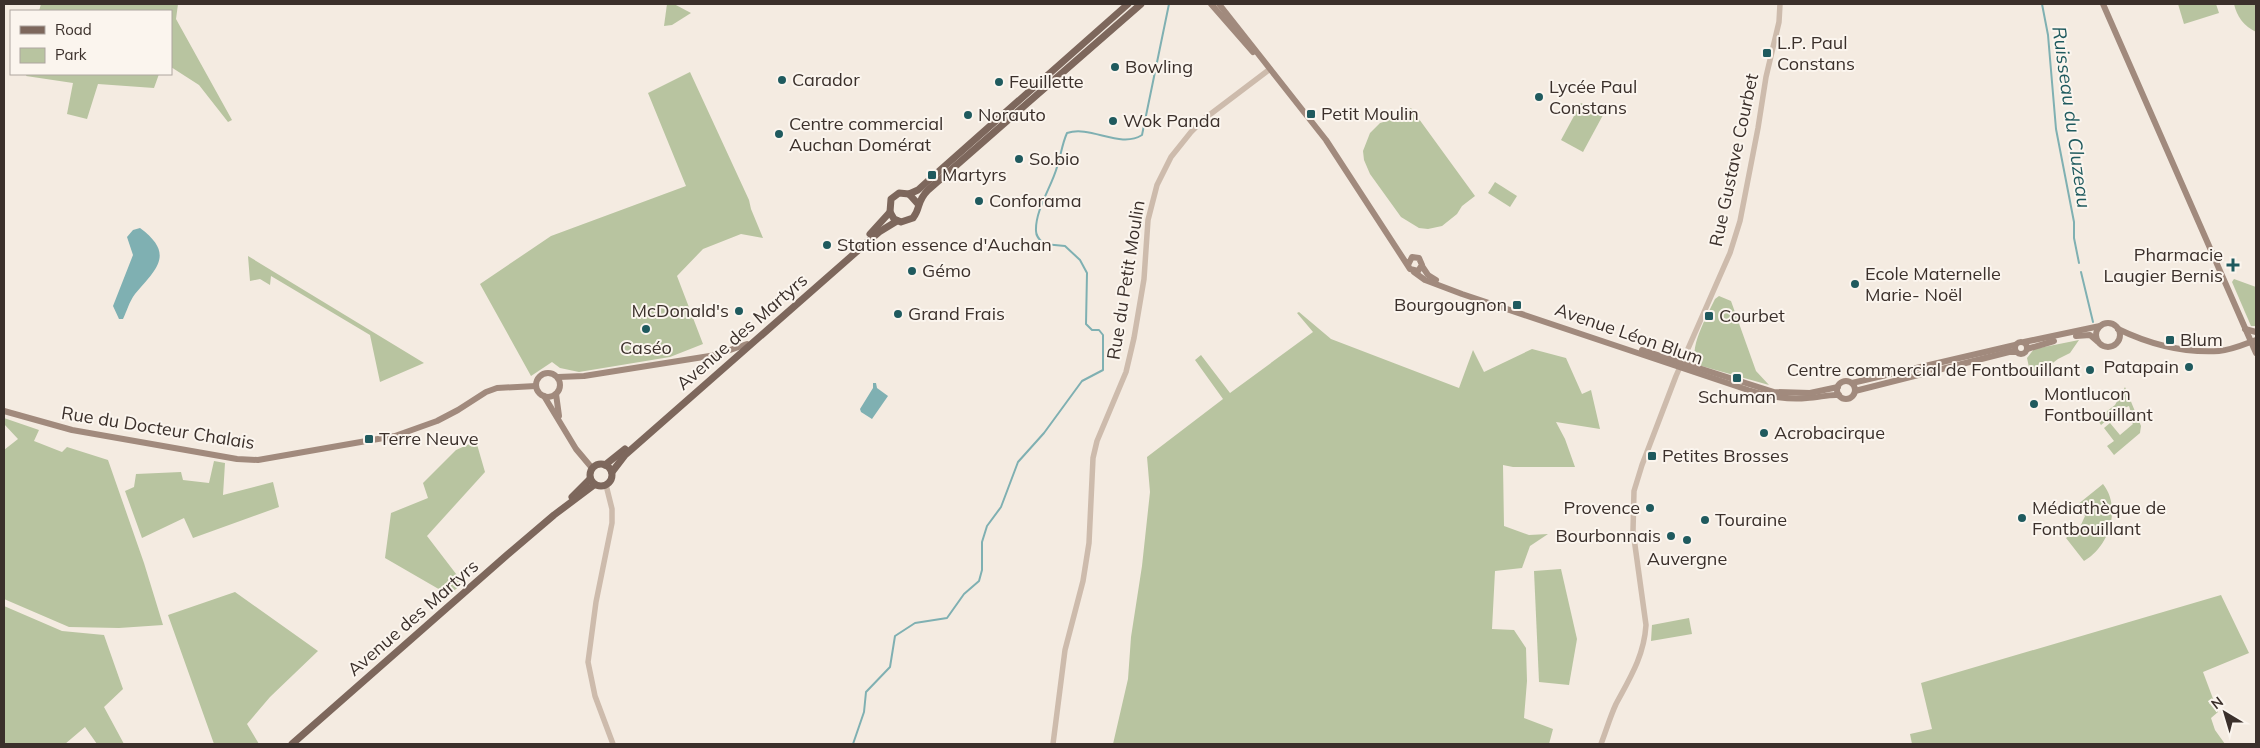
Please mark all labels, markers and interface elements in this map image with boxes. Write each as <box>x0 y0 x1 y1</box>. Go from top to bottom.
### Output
legend <box>10 10 172 75</box>
text: Road <box>55 20 92 39</box>
water label: Ruisseau du Cluzeau <box>2047 25 2097 209</box>
place label: L.P. Paul Constans <box>1777 31 1855 75</box>
text: Park <box>55 45 87 64</box>
marker: L.P. Paul Constans <box>1761 47 1773 59</box>
place label: Bowling <box>1125 55 1193 78</box>
marker: Bowling <box>1109 61 1121 73</box>
place label: Carador <box>792 68 860 91</box>
place label: Feuillette <box>1009 70 1084 93</box>
street label: Rue Gustave Courbet <box>1704 71 1763 249</box>
marker: Carador <box>776 74 788 86</box>
place label: Lycée Paul Constans <box>1549 75 1637 119</box>
marker: Feuillette <box>993 76 1005 88</box>
marker: Lycée Paul Constans <box>1533 91 1545 103</box>
place label: Petit Moulin <box>1321 102 1419 125</box>
place label: Norauto <box>978 103 1046 126</box>
marker: Petit Moulin <box>1305 108 1317 120</box>
marker: Norauto <box>962 109 974 121</box>
place label: Wok Panda <box>1123 109 1220 132</box>
place label: Centre commercial Auchan Domérat <box>789 112 943 156</box>
marker: Wok Panda <box>1107 115 1119 127</box>
marker: Centre commercial Auchan Domérat <box>773 128 785 140</box>
place label: So.bio <box>1029 147 1080 170</box>
marker: So.bio <box>1013 153 1025 165</box>
place label: Martyrs <box>942 163 1007 186</box>
marker: Martyrs <box>926 169 938 181</box>
place label: Conforama <box>989 189 1081 212</box>
marker: Conforama <box>973 195 985 207</box>
street label: Rue du Petit Moulin <box>1102 199 1149 361</box>
place label: Station essence d'Auchan <box>837 233 1052 256</box>
marker: Station essence d'Auchan <box>821 239 833 251</box>
place label: Pharmacie Laugier Bernis <box>2104 243 2223 287</box>
place label: Gémo <box>922 259 971 282</box>
marker: Pharmacie Laugier Bernis <box>2227 259 2239 271</box>
place label: Ecole Maternelle Marie- Noël <box>1865 262 2001 306</box>
marker: Gémo <box>906 265 918 277</box>
street label: Avenue des Martyrs <box>671 268 812 395</box>
marker: Ecole Maternelle Marie- Noël <box>1849 278 1861 290</box>
place label: Bourgougnon <box>1394 293 1507 316</box>
street label: Avenue Léon Blum <box>1552 297 1706 370</box>
place label: McDonald's <box>632 299 729 322</box>
marker: Bourgougnon <box>1511 299 1523 311</box>
place label: Grand Frais <box>908 302 1005 325</box>
place label: Courbet <box>1719 304 1785 327</box>
marker: McDonald's <box>733 305 745 317</box>
marker: Grand Frais <box>892 308 904 320</box>
marker: Courbet <box>1703 310 1715 322</box>
marker: Caséo <box>640 323 652 335</box>
place label: Blum <box>2180 328 2223 351</box>
marker: Blum <box>2164 334 2176 346</box>
place label: Caséo <box>620 336 672 359</box>
place label: Patapain <box>2103 355 2179 378</box>
place label: Centre commercial de Fontbouillant <box>1787 358 2080 381</box>
marker: Patapain <box>2183 361 2195 373</box>
marker: Centre commercial de Fontbouillant <box>2084 364 2096 376</box>
marker: Schuman <box>1731 372 1743 384</box>
place label: Montlucon Fontbouillant <box>2044 382 2153 426</box>
place label: Schuman <box>1698 385 1776 408</box>
marker: Montlucon Fontbouillant <box>2028 398 2040 410</box>
street label: Rue du Docteur Chalais <box>60 401 256 454</box>
place label: Acrobacirque <box>1774 421 1885 444</box>
place label: Terre Neuve <box>379 427 479 450</box>
marker: Acrobacirque <box>1758 427 1770 439</box>
marker: Terre Neuve <box>363 433 375 445</box>
place label: Petites Brosses <box>1662 444 1789 467</box>
marker: Petites Brosses <box>1646 450 1658 462</box>
place label: Provence <box>1564 496 1640 519</box>
place label: Médiathèque de Fontbouillant <box>2032 496 2166 540</box>
marker: Provence <box>1644 502 1656 514</box>
place label: Touraine <box>1715 508 1787 531</box>
marker: Médiathèque de Fontbouillant <box>2016 512 2028 524</box>
marker: Touraine <box>1699 514 1711 526</box>
place label: Bourbonnais <box>1555 524 1661 547</box>
marker: Bourbonnais <box>1665 530 1677 542</box>
marker: Auvergne <box>1681 534 1693 546</box>
place label: Auvergne <box>1647 547 1727 570</box>
street label: Avenue des Martyrs <box>342 554 483 681</box>
north arrow <box>2200 688 2250 738</box>
text: N <box>2207 692 2227 713</box>

